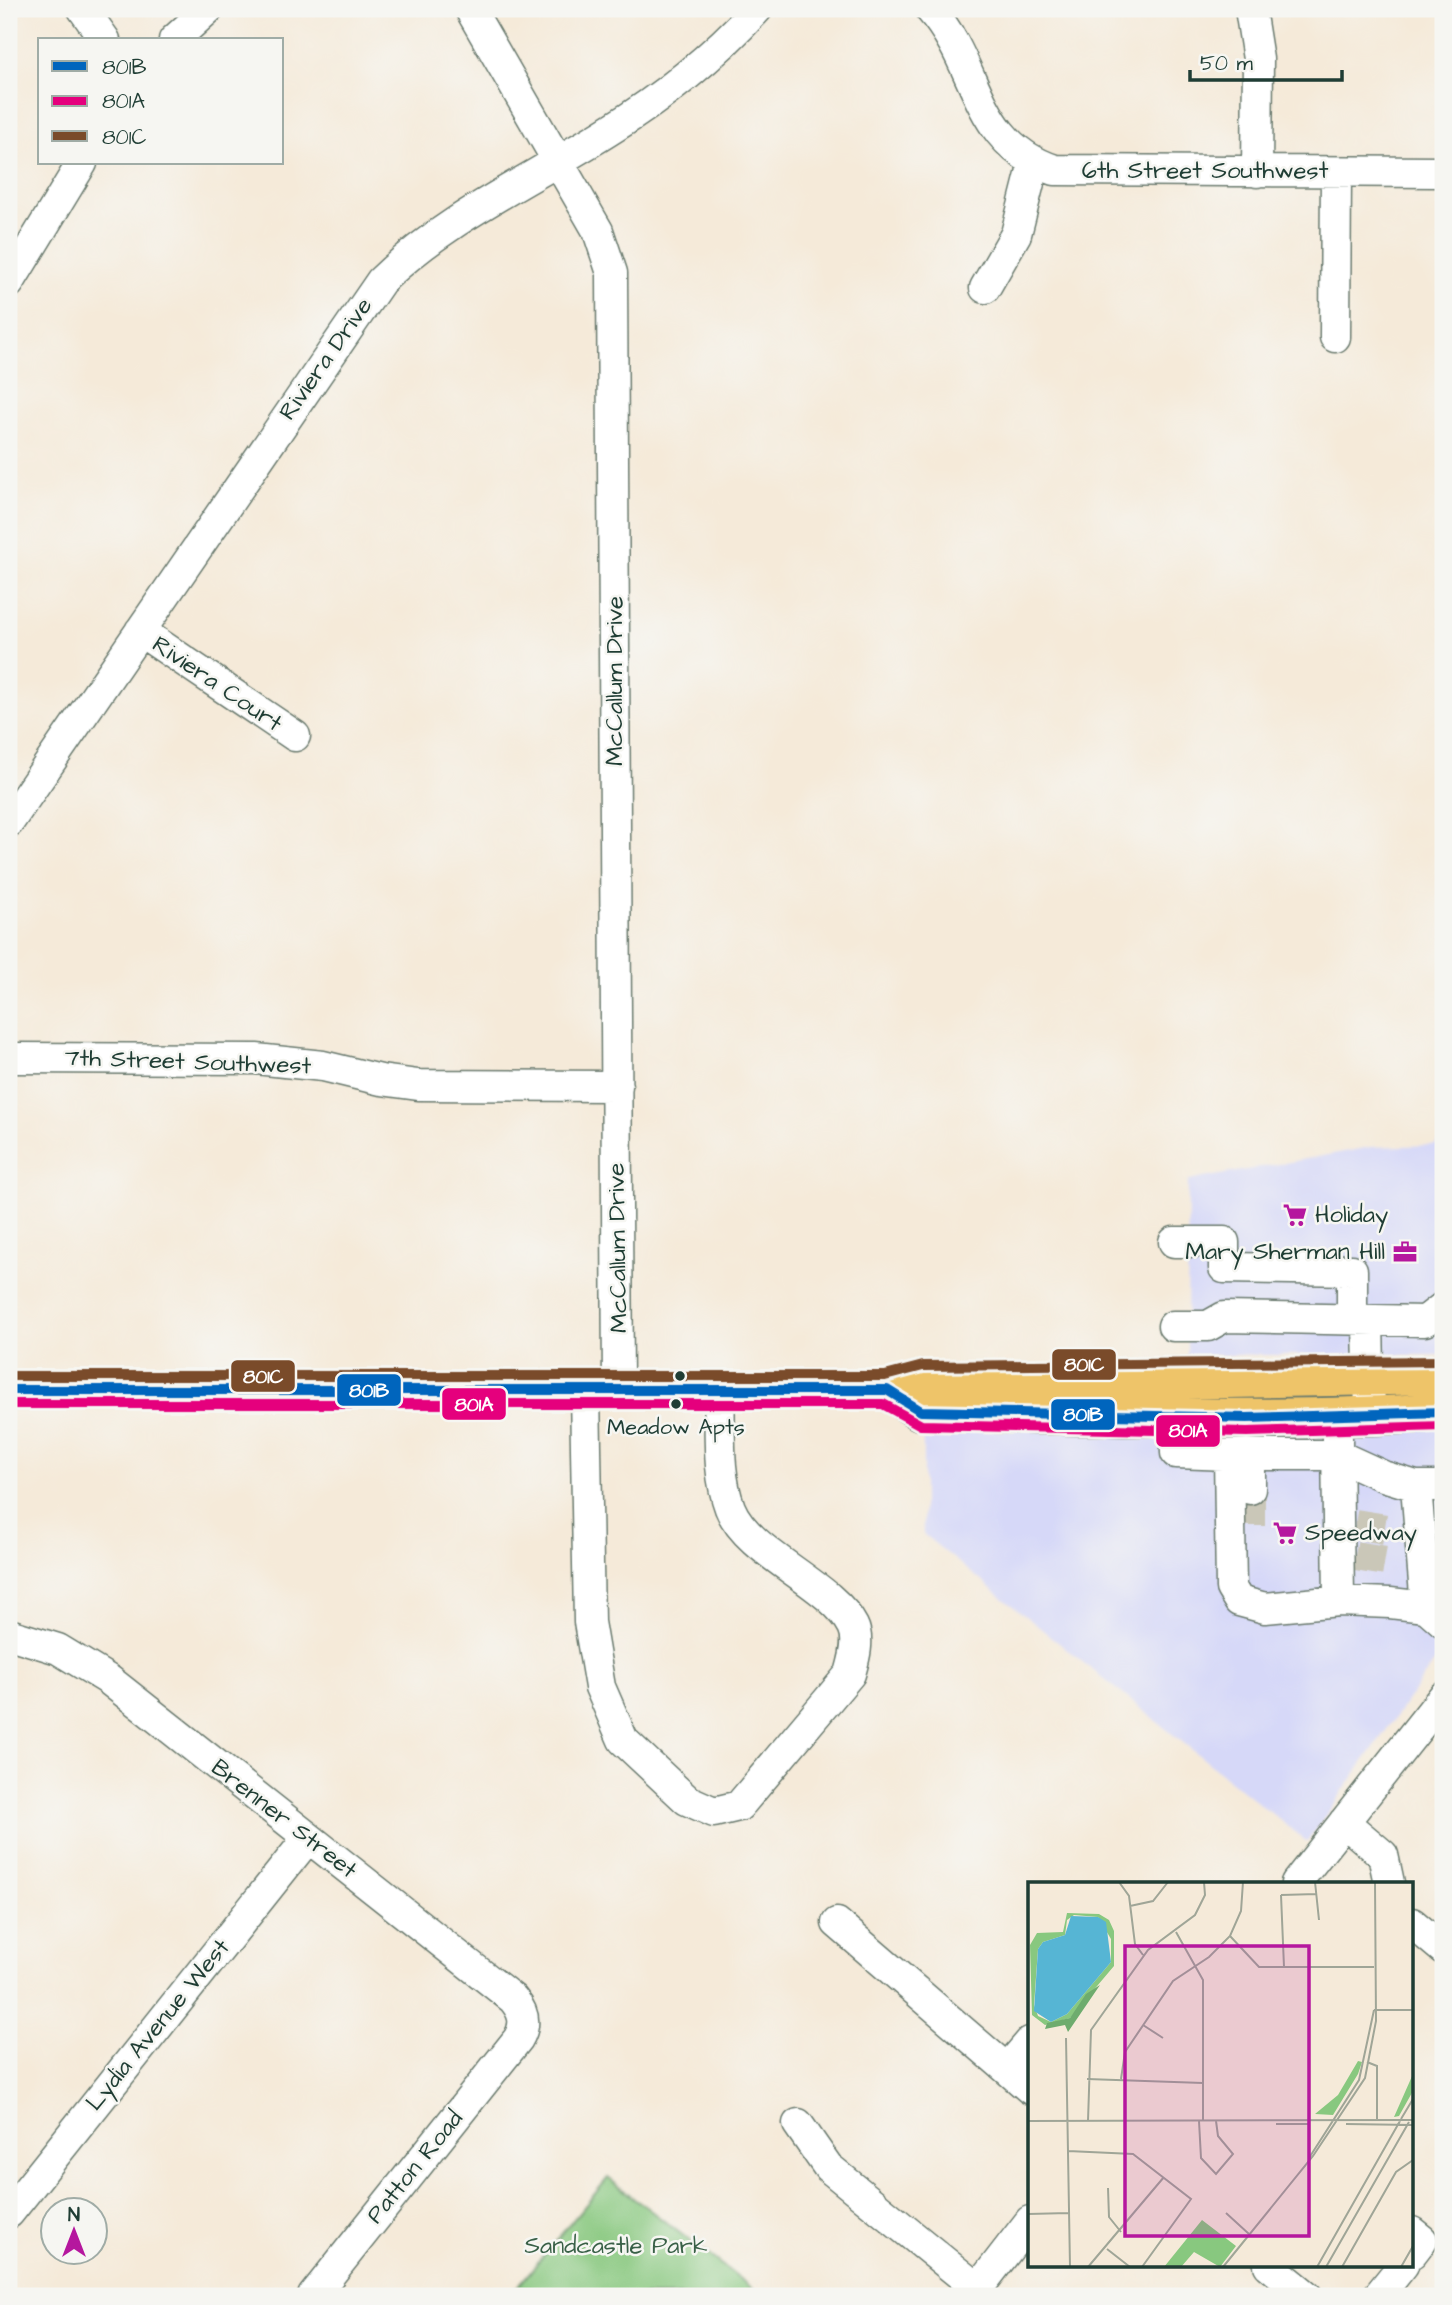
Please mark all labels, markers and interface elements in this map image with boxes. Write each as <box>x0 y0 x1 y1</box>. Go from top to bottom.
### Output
legend <box>38 38 284 164</box>
scale bar <box>1190 38 1342 82</box>
text: 50 m <box>1200 49 1254 78</box>
text: 801B <box>102 53 147 82</box>
text: 801A <box>102 87 146 116</box>
text: 801C <box>102 123 147 152</box>
street label: 6th Street Southwest <box>1082 154 1329 188</box>
street label: Riviera Drive <box>271 291 381 427</box>
street label: McCallum Drive <box>598 596 632 766</box>
street label: Riviera Court <box>145 628 289 740</box>
street label: 7th Street Southwest <box>64 1041 312 1083</box>
street label: McCallum Drive <box>600 1163 636 1333</box>
place label: Holiday <box>1315 1198 1388 1233</box>
supermarket icon: Holiday <box>1281 1201 1309 1229</box>
place label: Mary Sherman Hill <box>1185 1235 1385 1270</box>
office icon: Mary Sherman Hill <box>1391 1238 1419 1266</box>
line badge: 801C <box>1051 1348 1117 1381</box>
text: 801C <box>1064 1352 1105 1379</box>
line badge: 801C <box>230 1359 296 1393</box>
text: 801C <box>243 1364 284 1391</box>
unlabelled marker <box>673 1369 687 1383</box>
line badge: 801B <box>336 1373 402 1407</box>
text: 801B <box>349 1378 390 1405</box>
line badge: 801A <box>441 1387 507 1421</box>
text: 801A <box>455 1392 494 1419</box>
marker: Meadow Apts <box>669 1397 683 1411</box>
line badge: 801B <box>1050 1398 1116 1431</box>
text: 801B <box>1063 1402 1104 1429</box>
place label: Meadow Apts <box>607 1412 745 1443</box>
line badge: 801A <box>1155 1414 1221 1448</box>
text: 801A <box>1169 1418 1208 1445</box>
place label: Speedway <box>1305 1516 1417 1551</box>
supermarket icon: Speedway <box>1271 1519 1299 1547</box>
street label: Brenner Street <box>204 1751 365 1887</box>
inset map <box>1028 1882 1414 2266</box>
street label: Lydia Avenue West <box>78 1932 239 2119</box>
street label: Patton Road <box>359 2103 471 2231</box>
north arrow <box>38 2196 108 2266</box>
text: N <box>68 2202 80 2229</box>
park label: Sandcastle Park <box>525 2229 708 2263</box>

